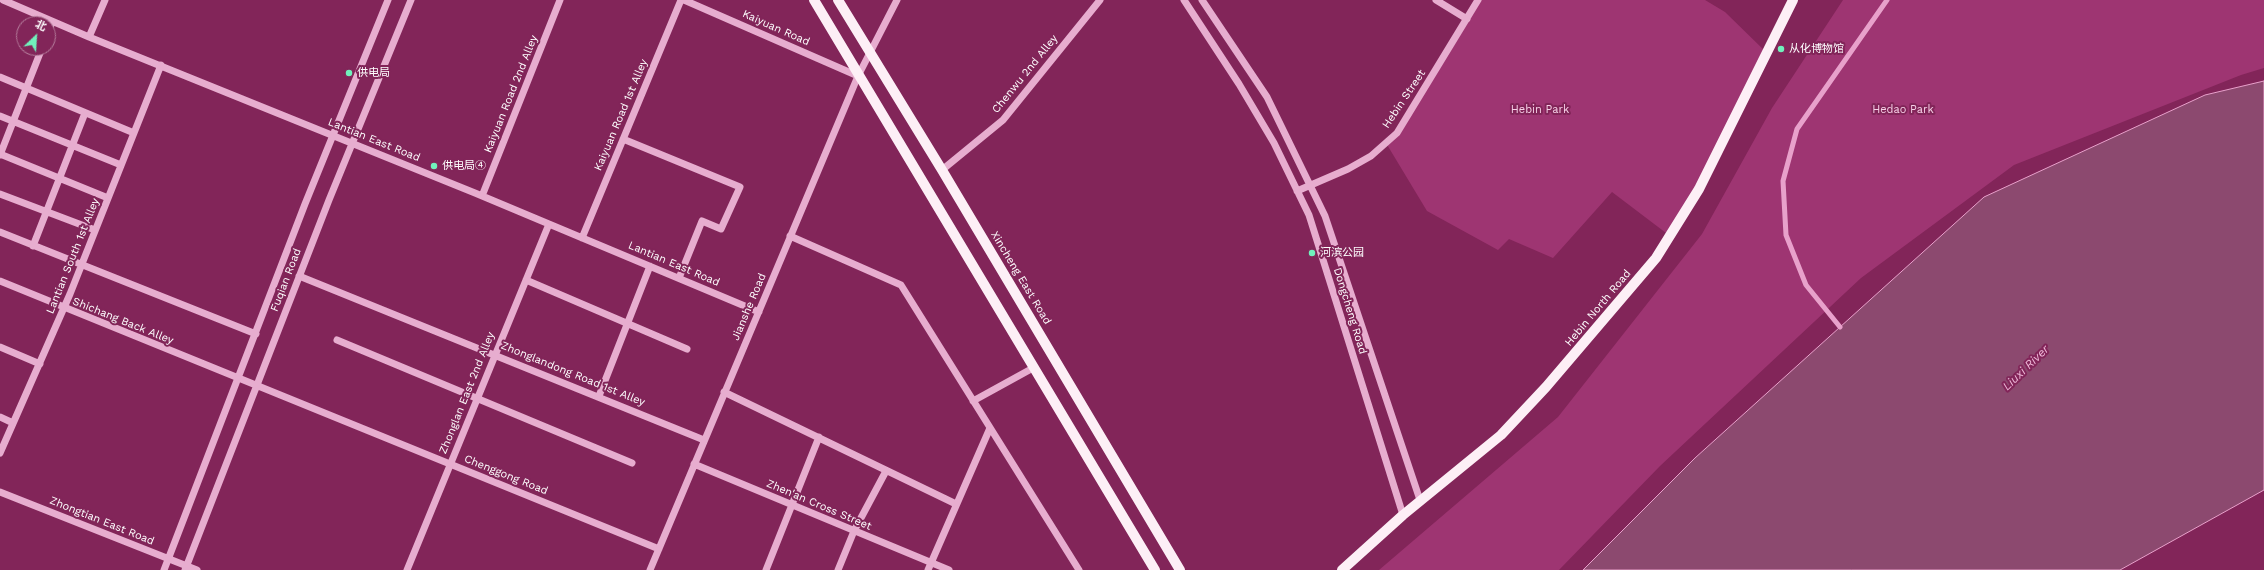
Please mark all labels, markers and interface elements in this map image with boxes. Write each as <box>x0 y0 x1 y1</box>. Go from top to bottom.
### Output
street label: Kaiyuan Road <box>740 7 812 49</box>
north arrow <box>16 16 56 56</box>
text: 北 <box>33 17 49 34</box>
street label: Chenwu 2nd Alley <box>989 32 1061 116</box>
street label: Kaiyuan Road 2nd Alley <box>481 33 541 155</box>
place label: 从化博物馆 <box>1789 42 1844 56</box>
marker: 从化博物馆 <box>1776 44 1786 54</box>
street label: Kaiyuan Road 1st Alley <box>591 57 651 173</box>
place label: 供电局 <box>357 66 390 80</box>
street label: Hebin Street <box>1380 67 1428 131</box>
marker: 供电局 <box>344 68 354 78</box>
park label: Hebin Park <box>1511 103 1569 117</box>
park label: Hedao Park <box>1872 103 1934 117</box>
street label: Lantian East Road <box>326 116 422 164</box>
place label: 供电局④ <box>442 159 486 173</box>
marker: 供电局④ <box>429 161 439 171</box>
street label: Lantian South 1st Alley <box>44 196 102 316</box>
street label: Xincheng East Road <box>988 229 1054 327</box>
street label: Lantian East Road <box>626 239 722 289</box>
place label: 河滨公园 <box>1320 246 1364 260</box>
street label: Fuqian Road <box>268 247 304 313</box>
marker: 河滨公园 <box>1307 248 1317 258</box>
street label: Dongcheng Road <box>1331 266 1369 356</box>
street label: Hebin North Road <box>1562 267 1634 349</box>
street label: Jianshe Road <box>729 271 769 343</box>
street label: Shichang Back Alley <box>71 295 175 347</box>
street label: Zhonglan East 2nd Alley <box>436 330 498 456</box>
street label: Zhonglandong Road 1st Alley <box>499 339 647 409</box>
water label: Liuxi River <box>2000 342 2052 394</box>
street label: Chenggong Road <box>462 452 550 498</box>
street label: Zhen'an Cross Street <box>765 477 873 533</box>
street label: Zhongtian East Road <box>48 494 156 548</box>

